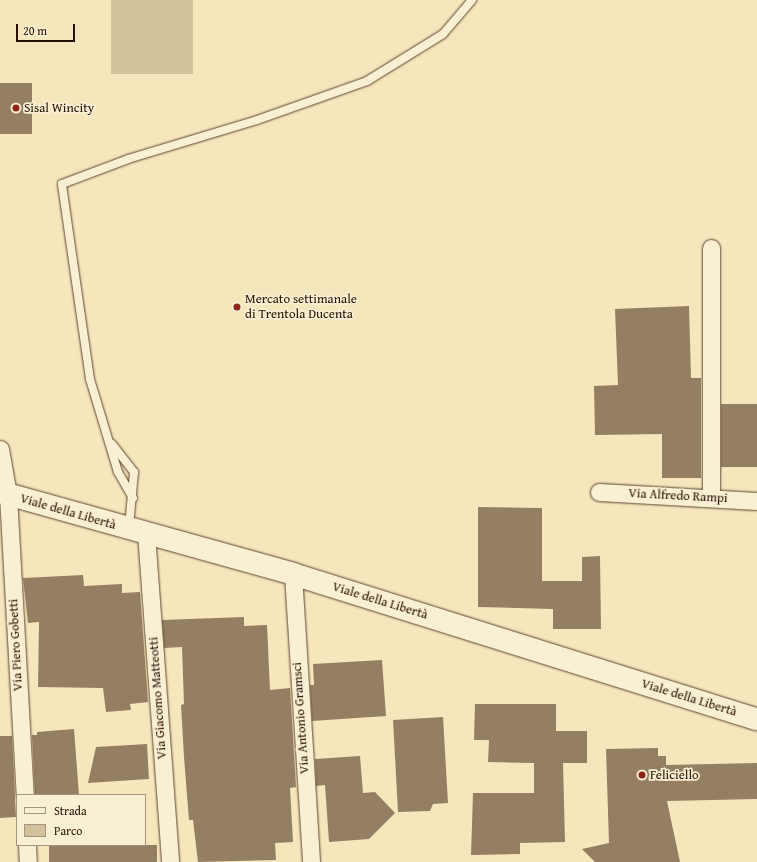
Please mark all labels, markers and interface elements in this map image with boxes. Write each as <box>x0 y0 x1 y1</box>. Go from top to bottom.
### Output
scale bar <box>18 16 77 42</box>
text: 20 m <box>23 22 47 39</box>
place label: Sisal Wincity <box>24 100 94 116</box>
marker: Sisal Wincity <box>11 103 21 113</box>
place label: Mercato settimanale di Trentola Ducenta <box>245 292 357 323</box>
marker: Mercato settimanale di Trentola Ducenta <box>232 302 242 312</box>
street label: Via Alfredo Rampi <box>628 486 728 506</box>
street label: Viale della Libertà <box>18 491 118 533</box>
street label: Viale della Libertà <box>330 579 430 623</box>
street label: Via Piero Gobetti <box>6 598 26 692</box>
street label: Via Giacomo Matteotti <box>146 636 170 760</box>
street label: Via Antonio Gramsci <box>289 661 313 775</box>
street label: Viale della Libertà <box>639 676 739 720</box>
place label: Feliciello <box>650 767 699 783</box>
marker: Feliciello <box>637 770 647 780</box>
legend <box>16 794 146 846</box>
text: Strada <box>54 802 87 819</box>
text: Parco <box>54 822 82 839</box>

